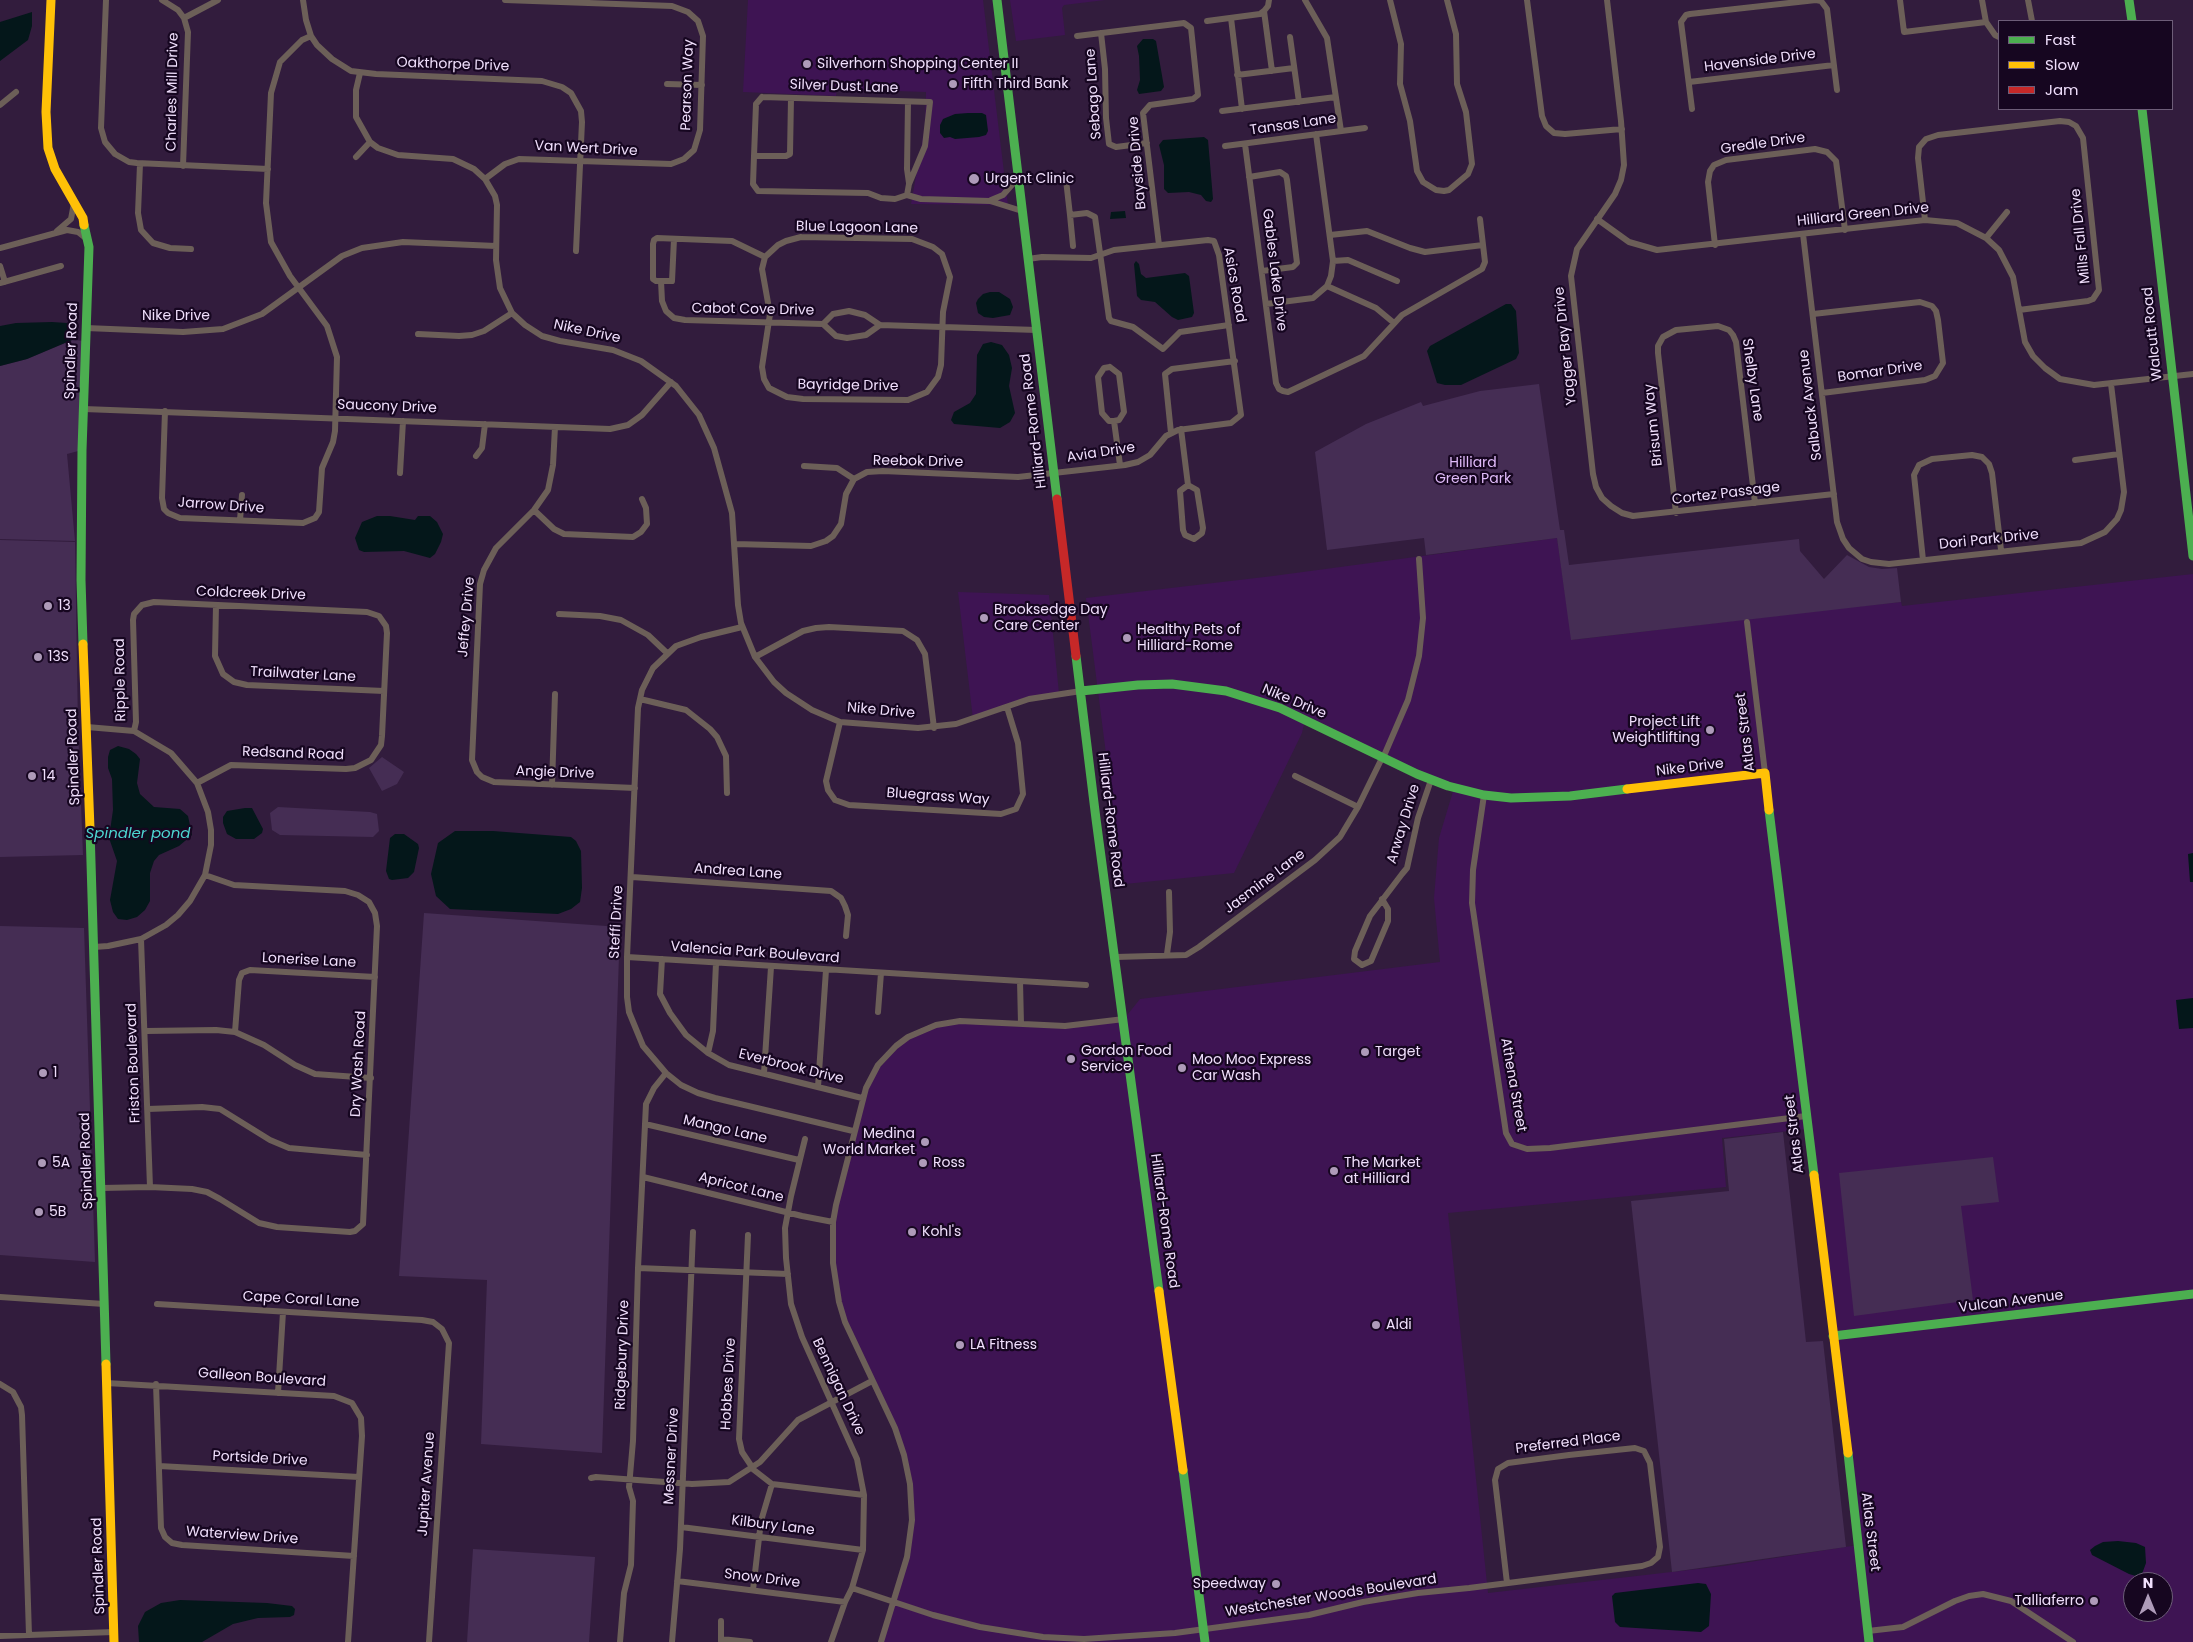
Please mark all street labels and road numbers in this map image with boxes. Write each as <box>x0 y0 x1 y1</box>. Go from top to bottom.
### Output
street label: Charles Mill Drive <box>164 32 182 152</box>
street label: Pearson Way <box>678 39 698 131</box>
street label: Havenside Drive <box>1703 46 1817 76</box>
street label: Sebago Lane <box>1082 48 1106 140</box>
street label: Oakthorpe Drive <box>396 55 510 75</box>
street label: Silver Dust Lane <box>789 77 899 97</box>
street label: Tansas Lane <box>1249 111 1337 139</box>
street label: Bayside Drive <box>1126 116 1150 210</box>
street label: Gredle Drive <box>1720 130 1806 158</box>
street label: Van Wert Drive <box>534 138 638 160</box>
street label: Mills Fall Drive <box>2068 188 2094 284</box>
street label: Hilliard Green Drive <box>1796 200 1930 230</box>
street label: Gables Lake Drive <box>1258 208 1290 332</box>
street label: Blue Lagoon Lane <box>796 219 918 237</box>
street label: Asics Road <box>1219 246 1249 324</box>
street label: Yagger Bay Drive <box>1551 286 1581 406</box>
street label: Walcutt Road <box>2140 286 2166 382</box>
street label: Cabot Cove Drive <box>692 301 814 319</box>
street label: Spindler Road <box>62 302 82 400</box>
street label: Nike Drive <box>142 308 210 324</box>
street label: Nike Drive <box>552 317 622 347</box>
street label: Shelby Lane <box>1738 337 1766 423</box>
street label: Salbuck Avenue <box>1796 349 1826 461</box>
street label: Hilliard-Rome Road <box>1017 352 1051 490</box>
street label: Bomar Drive <box>1837 358 1923 386</box>
street label: Bayridge Drive <box>797 377 899 395</box>
street label: Brisum Way <box>1641 383 1667 467</box>
street label: Saucony Drive <box>337 397 437 417</box>
street label: Avia Drive <box>1066 439 1136 467</box>
street label: Reebok Drive <box>873 453 963 471</box>
street label: Cortez Passage <box>1671 479 1781 509</box>
street label: Jarrow Drive <box>177 495 265 517</box>
street label: Dori Park Drive <box>1938 526 2040 554</box>
street label: Jeffey Drive <box>455 576 479 658</box>
street label: Coldcreek Drive <box>196 584 306 604</box>
street label: Ripple Road <box>112 638 130 722</box>
street label: Trailwater Lane <box>250 664 356 686</box>
street label: Nike Drive <box>1259 681 1329 723</box>
street label: Atlas Street <box>1733 692 1759 772</box>
street label: Nike Drive <box>846 700 916 722</box>
street label: Spindler Road <box>64 708 84 806</box>
street label: Redsand Road <box>242 744 344 764</box>
street label: Hilliard-Rome Road <box>1093 751 1127 889</box>
street label: Nike Drive <box>1655 756 1725 780</box>
street label: Angie Drive <box>515 763 595 783</box>
street label: Arway Drive <box>1384 782 1424 866</box>
street label: Bluegrass Way <box>886 785 990 809</box>
street label: Jasmine Lane <box>1221 846 1309 918</box>
street label: Andrea Lane <box>693 861 783 883</box>
street label: Steffi Drive <box>607 885 627 959</box>
street label: Valencia Park Boulevard <box>670 939 840 967</box>
street label: Lonerise Lane <box>262 950 356 972</box>
street label: Friston Boulevard <box>124 1003 144 1123</box>
street label: Dry Wash Road <box>348 1010 370 1118</box>
street label: Athena Street <box>1496 1037 1530 1133</box>
street label: Everbrook Drive <box>737 1046 845 1088</box>
street label: Atlas Street <box>1782 1094 1808 1174</box>
street label: Spindler Road <box>77 1112 97 1210</box>
street label: Mango Lane <box>681 1112 769 1148</box>
street label: Hilliard-Rome Road <box>1146 1152 1182 1290</box>
street label: Apricot Lane <box>697 1169 785 1207</box>
street label: Vulcan Avenue <box>1958 1287 2064 1317</box>
street label: Cape Coral Lane <box>242 1289 360 1311</box>
street label: Ridgebury Drive <box>613 1300 633 1410</box>
street label: Bennigan Drive <box>808 1336 868 1438</box>
street label: Hobbes Drive <box>718 1337 740 1431</box>
street label: Galleon Boulevard <box>197 1365 327 1391</box>
street label: Messner Drive <box>661 1407 683 1505</box>
street label: Preferred Place <box>1514 1428 1622 1458</box>
street label: Jupiter Avenue <box>415 1431 439 1537</box>
street label: Portside Drive <box>212 1448 308 1470</box>
street label: Atlas Street <box>1857 1492 1883 1572</box>
street label: Kilbury Lane <box>730 1513 816 1539</box>
street label: Spindler Road <box>89 1517 109 1615</box>
street label: Waterview Drive <box>185 1524 299 1548</box>
street label: Snow Drive <box>723 1566 801 1592</box>
street label: Westchester Woods Boulevard <box>1224 1571 1438 1621</box>

